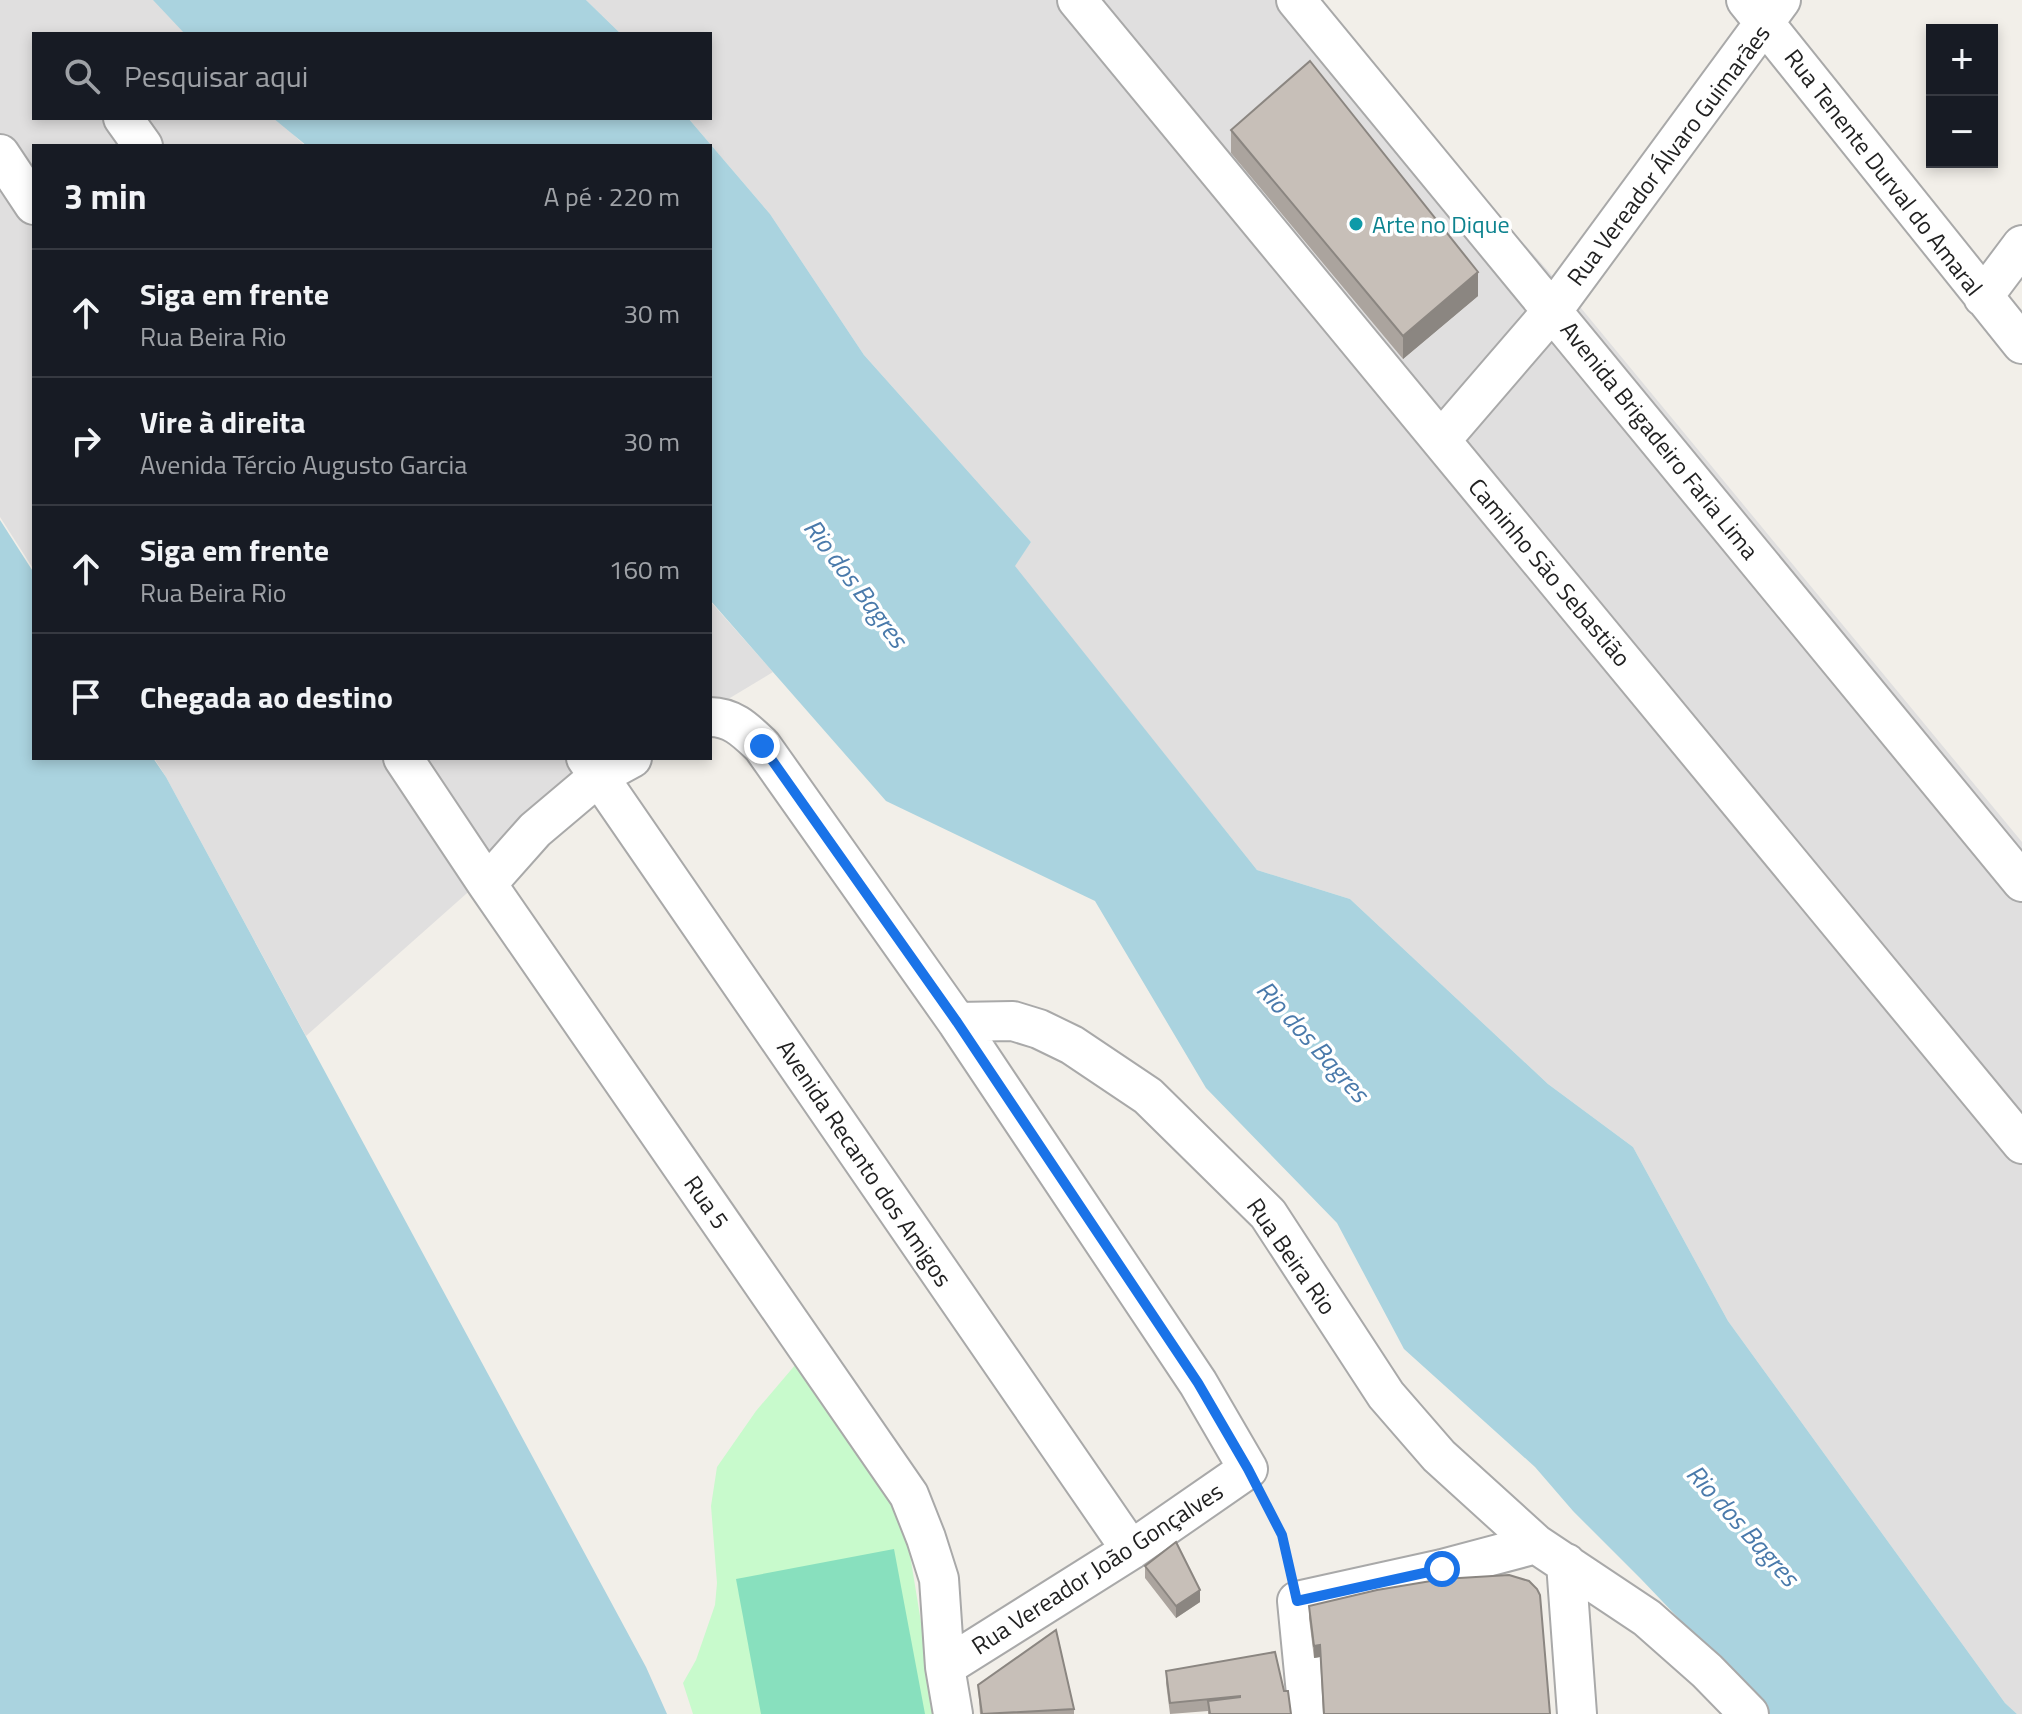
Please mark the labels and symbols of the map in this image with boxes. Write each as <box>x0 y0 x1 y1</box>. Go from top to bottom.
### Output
street label: Rua Vereador Álvaro Guimarães <box>1558 17 1778 293</box>
street label: Rua Tenente Durval do Amaral <box>1776 41 1992 303</box>
place label: Arte no Dique <box>1372 206 1510 242</box>
marker: Arte no Dique <box>1347 215 1365 233</box>
street label: Avenida Brigadeiro Faria Lima <box>1552 313 1768 567</box>
street label: Caminho São Sebastião <box>1460 470 1640 674</box>
water label: Rio dos Bagres <box>795 510 919 657</box>
route end <box>744 728 780 764</box>
water label: Rio dos Bagres <box>1247 971 1380 1112</box>
street label: Avenida Recanto dos Amigos <box>769 1032 961 1294</box>
street label: Rua 5 <box>676 1168 738 1236</box>
street label: Rua Beira Rio <box>1238 1190 1346 1322</box>
water label: Rio dos Bagres <box>1677 1455 1810 1596</box>
street label: Rua Vereador João Gonçalves <box>964 1473 1230 1663</box>
route start <box>1424 1551 1460 1587</box>

